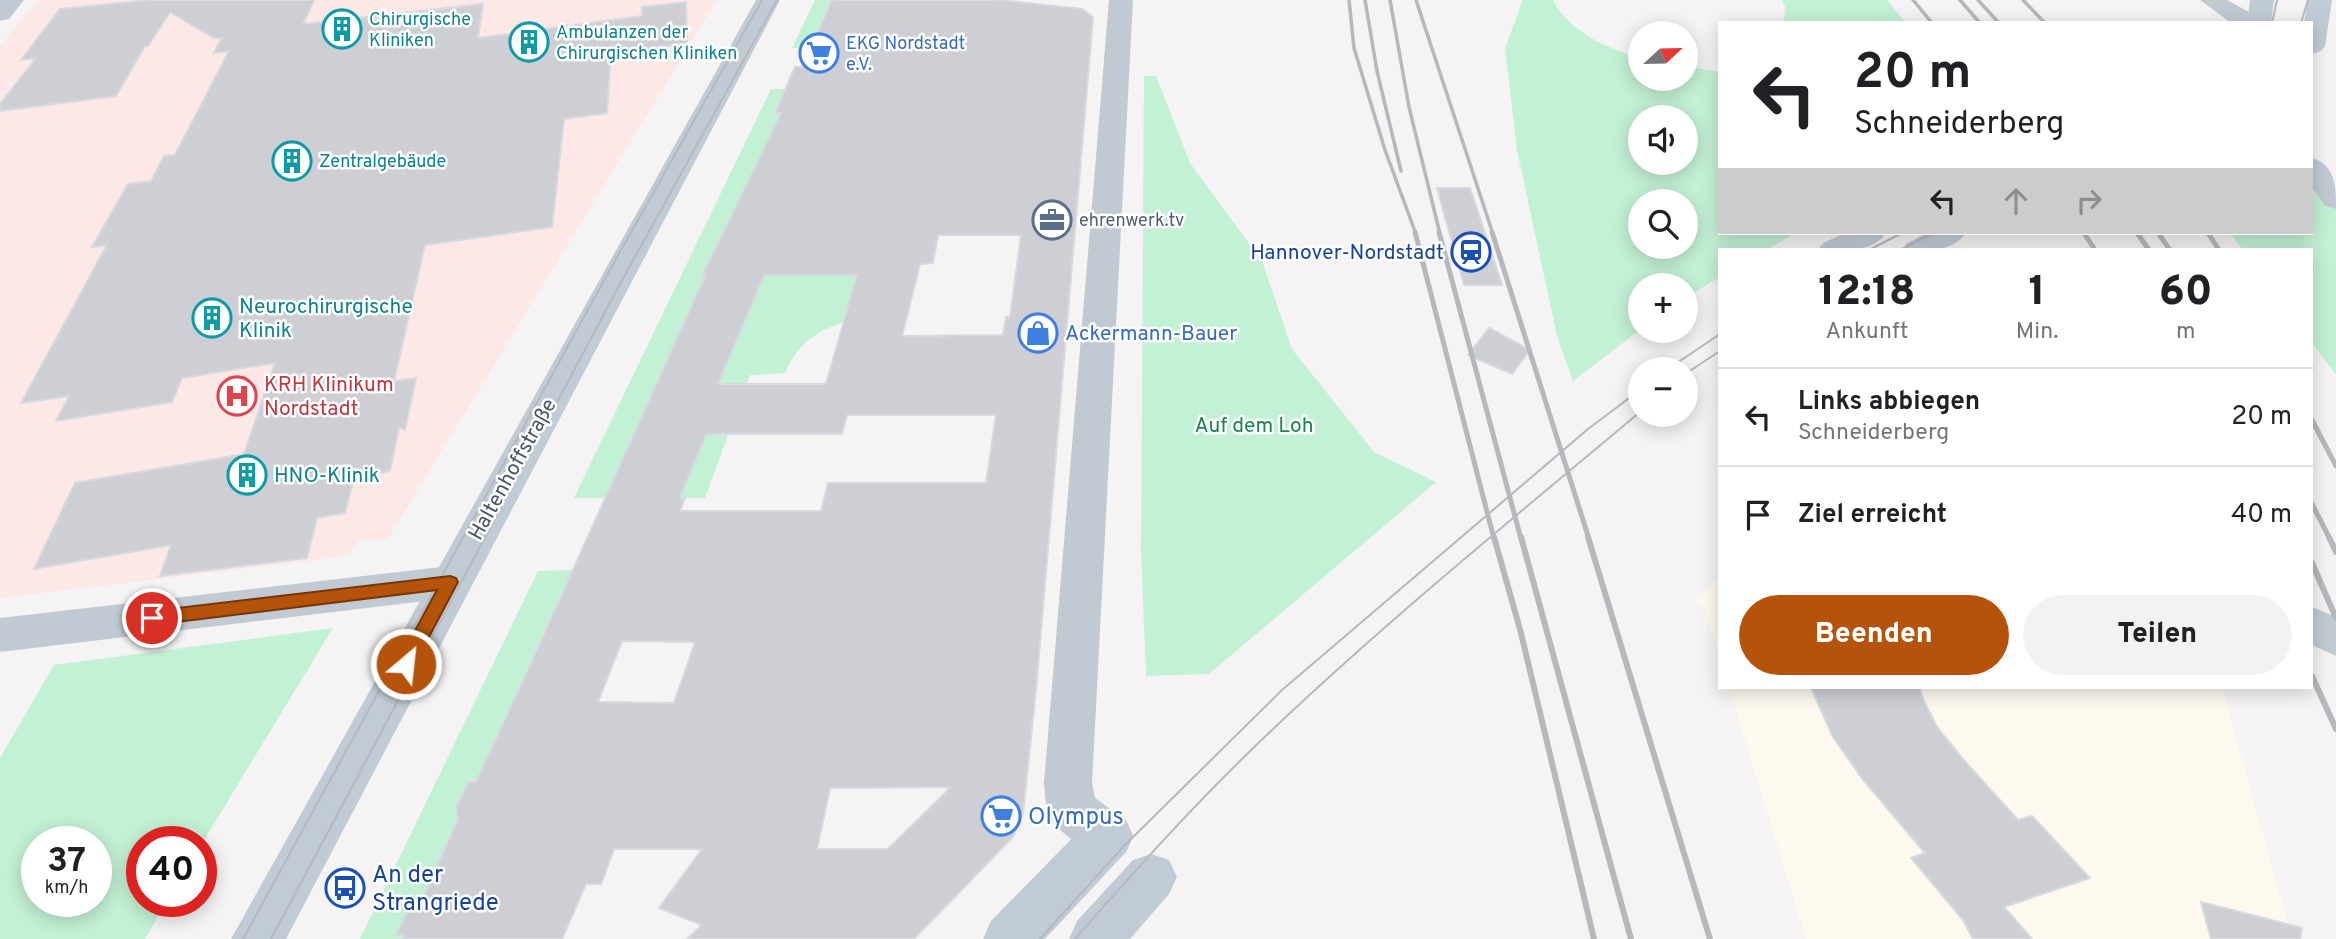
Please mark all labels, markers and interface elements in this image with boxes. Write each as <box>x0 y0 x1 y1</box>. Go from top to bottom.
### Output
building icon: Chirurgische Kliniken <box>321 8 363 50</box>
place label: Chirurgische Kliniken <box>369 9 471 53</box>
building icon: Ambulanzen der Chirurgischen Kliniken <box>508 21 550 63</box>
north arrow <box>1628 21 1698 91</box>
map controls <box>1628 21 1698 427</box>
place label: Ambulanzen der Chirurgischen Kliniken <box>556 22 737 66</box>
supermarket icon: EKG Nordstadt e.V. <box>798 32 840 74</box>
place label: EKG Nordstadt e.V. <box>846 33 965 77</box>
text: 20 m <box>1854 44 1971 106</box>
icon: left <box>1739 49 1830 140</box>
button: sound <box>1628 105 1698 175</box>
text: Schneiderberg <box>1854 105 2064 145</box>
building icon: Zentralgebäude <box>271 140 313 182</box>
place label: Zentralgebäude <box>319 151 446 174</box>
icon: left <box>1924 182 1962 220</box>
icon: ahead <box>1997 182 2035 220</box>
icon: right <box>2070 182 2108 220</box>
button: search <box>1628 189 1698 259</box>
office icon: ehrenwerk.tv <box>1031 199 1073 241</box>
place label: ehrenwerk.tv <box>1079 210 1184 233</box>
station icon: Hannover-Nordstadt <box>1450 231 1492 273</box>
place label: Hannover-Nordstadt <box>1250 240 1444 267</box>
text: 12:18 <box>1818 267 1915 320</box>
text: 1 <box>2029 267 2046 320</box>
text: 60 <box>2159 267 2213 320</box>
button: + <box>1628 273 1698 343</box>
place label: Neurochirurgische Klinik <box>239 294 413 345</box>
building icon: Neurochirurgische Klinik <box>191 297 233 339</box>
shop icon: Ackermann-Bauer <box>1017 312 1059 354</box>
text: Ankunft <box>1825 318 1908 347</box>
text: Min. <box>2016 318 2058 347</box>
text: m <box>2176 318 2195 347</box>
place label: Ackermann-Bauer <box>1065 321 1237 348</box>
button: − <box>1628 357 1698 427</box>
place label: KRH Klinikum Nordstadt <box>264 372 394 423</box>
hospital icon: KRH Klinikum Nordstadt <box>216 375 258 417</box>
text: Links abbiegen <box>1798 386 1980 419</box>
street label: Haltenhoffstraße <box>463 394 563 545</box>
icon: left <box>1739 398 1777 436</box>
text: 20 m <box>2231 401 2292 434</box>
park label: Auf dem Loh <box>1194 413 1314 440</box>
text: Schneiderberg <box>1798 419 1949 448</box>
building icon: HNO-Klinik <box>226 454 268 496</box>
place label: HNO-Klinik <box>274 463 380 490</box>
icon: arrive <box>1739 496 1777 534</box>
text: Ziel erreicht <box>1798 499 1947 532</box>
text: 40 m <box>2231 499 2292 532</box>
pin <box>122 588 182 648</box>
button: Beenden <box>1739 595 2009 675</box>
button: Teilen <box>2023 595 2292 675</box>
icon: arrive <box>133 599 171 637</box>
position arrow <box>369 627 443 701</box>
supermarket icon: Olympus <box>980 795 1022 837</box>
place label: Olympus <box>1028 803 1124 833</box>
speed limit sign: 40 <box>126 826 217 917</box>
text: 37 <box>47 840 86 884</box>
place label: An der Strangriede <box>372 861 499 919</box>
bus stop icon: An der Strangriede <box>324 867 366 909</box>
text: km/h <box>45 877 88 900</box>

